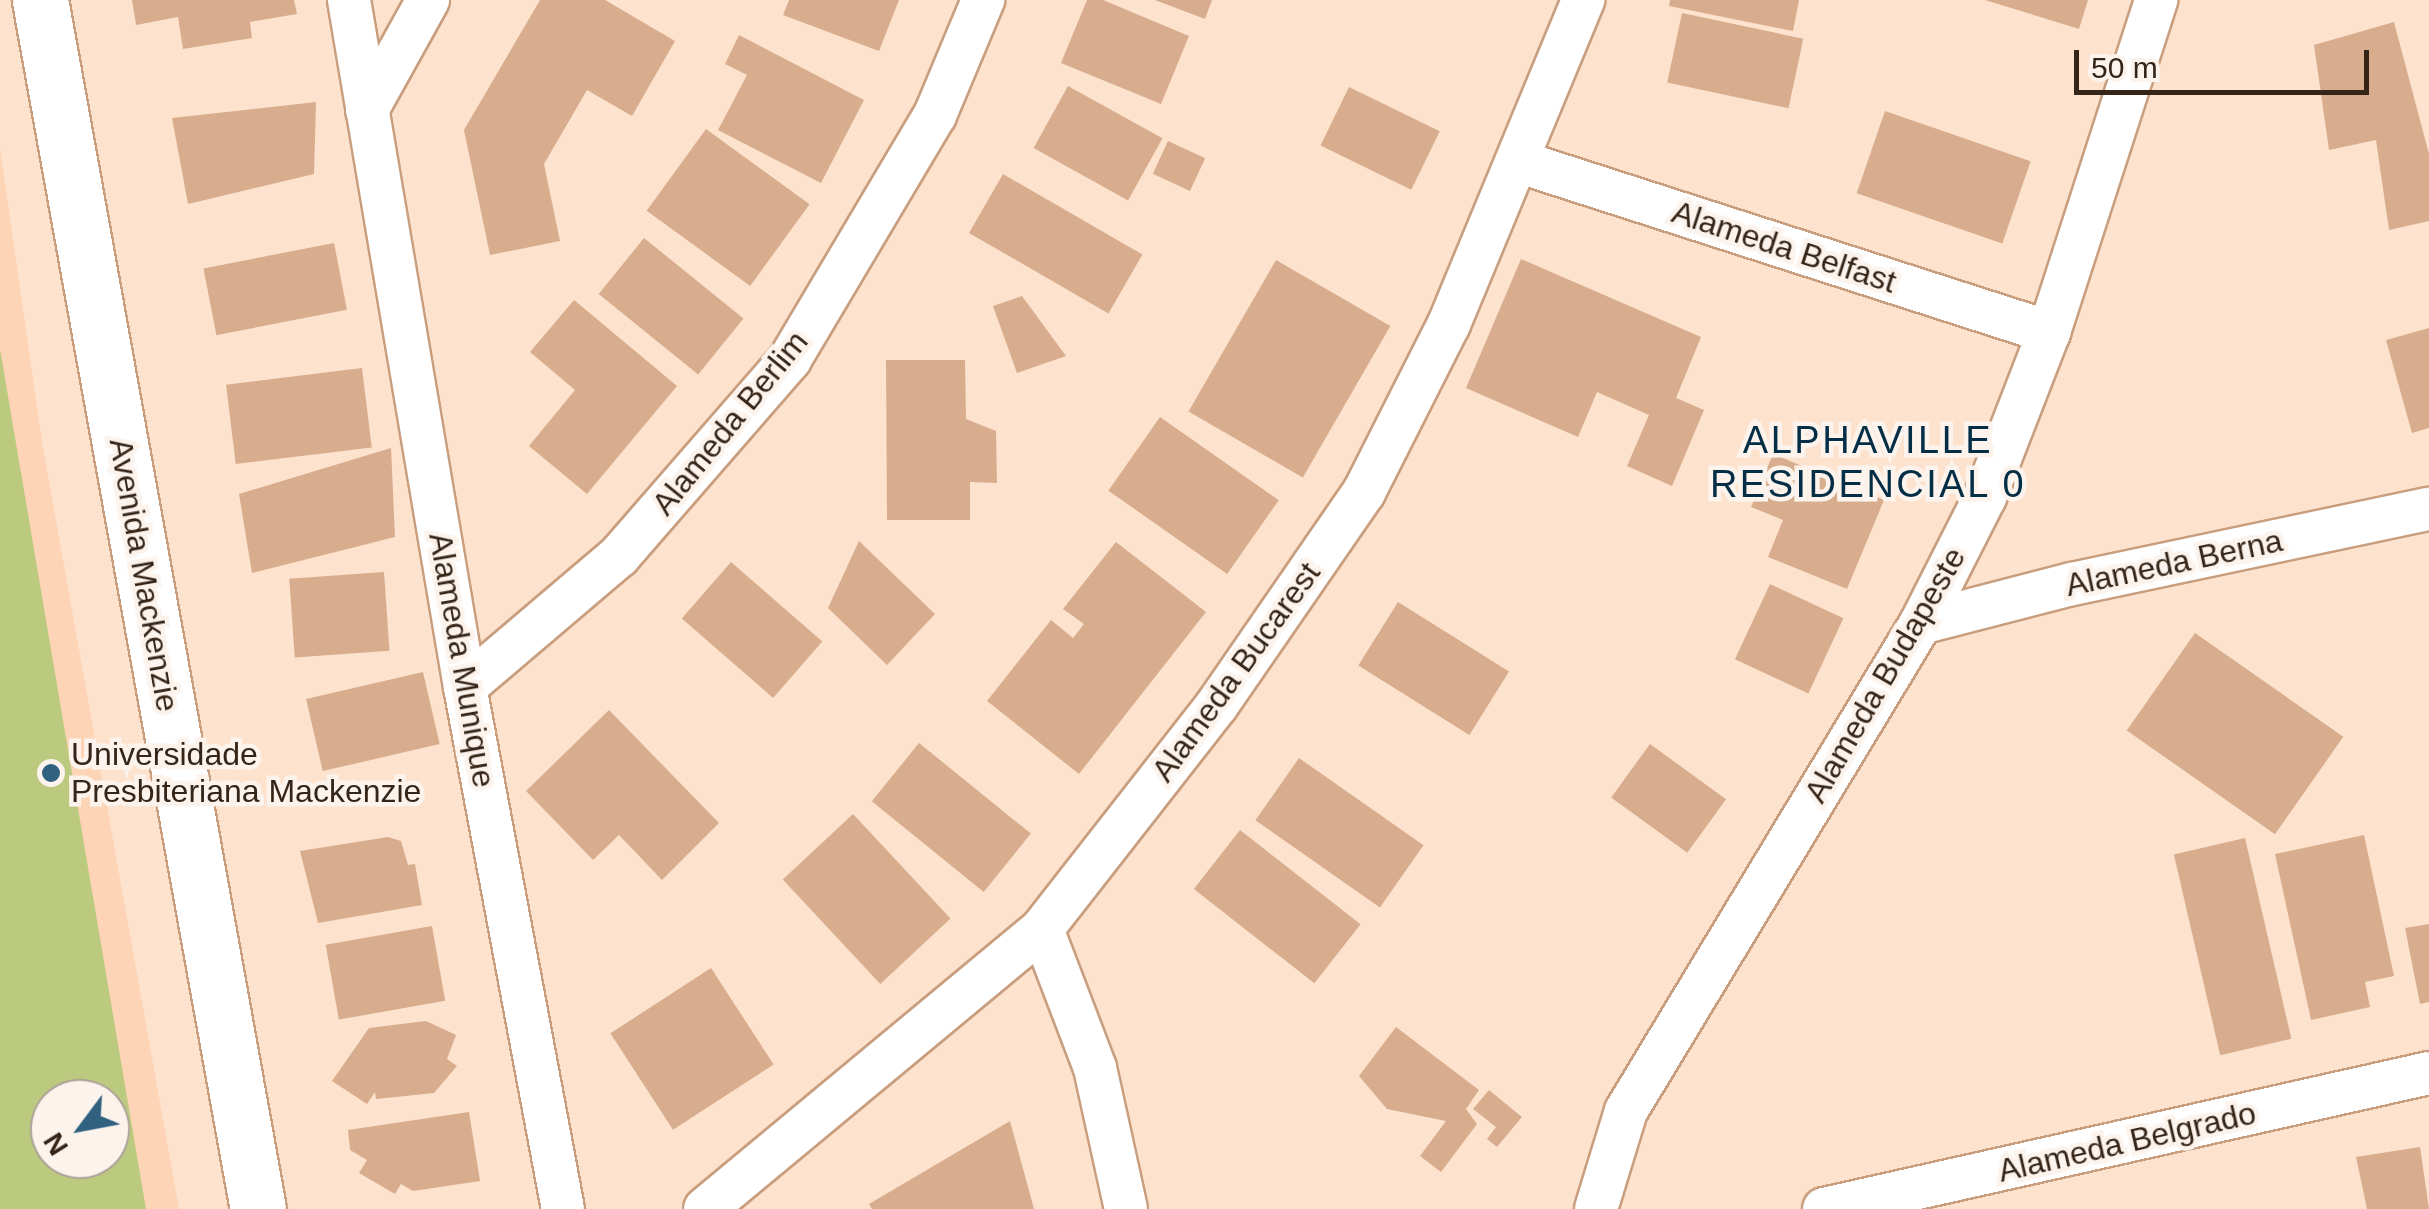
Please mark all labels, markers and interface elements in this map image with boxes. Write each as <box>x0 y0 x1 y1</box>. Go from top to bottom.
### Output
scale bar <box>2079 30 2374 92</box>
text: 50 m <box>2091 51 2158 84</box>
street label: Alameda Belfast <box>1667 193 1901 301</box>
street label: Alameda Berlim <box>644 323 816 523</box>
district label: ALPHAVILLE RESIDENCIAL 0 <box>1709 418 2027 508</box>
street label: Avenida Mackenzie <box>101 435 187 715</box>
street label: Alameda Berna <box>2062 521 2286 605</box>
street label: Alameda Munique <box>421 530 503 790</box>
street label: Alameda Budapeste <box>1796 541 1974 809</box>
street label: Alameda Bucarest <box>1144 555 1328 789</box>
place label: Universidade Presbiteriana Mackenzie <box>71 736 421 811</box>
marker: Universidade Presbiteriana Mackenzie <box>40 762 62 784</box>
north arrow <box>30 1079 130 1179</box>
street label: Alameda Belgrado <box>1994 1094 2260 1190</box>
text: N <box>37 1127 74 1161</box>

